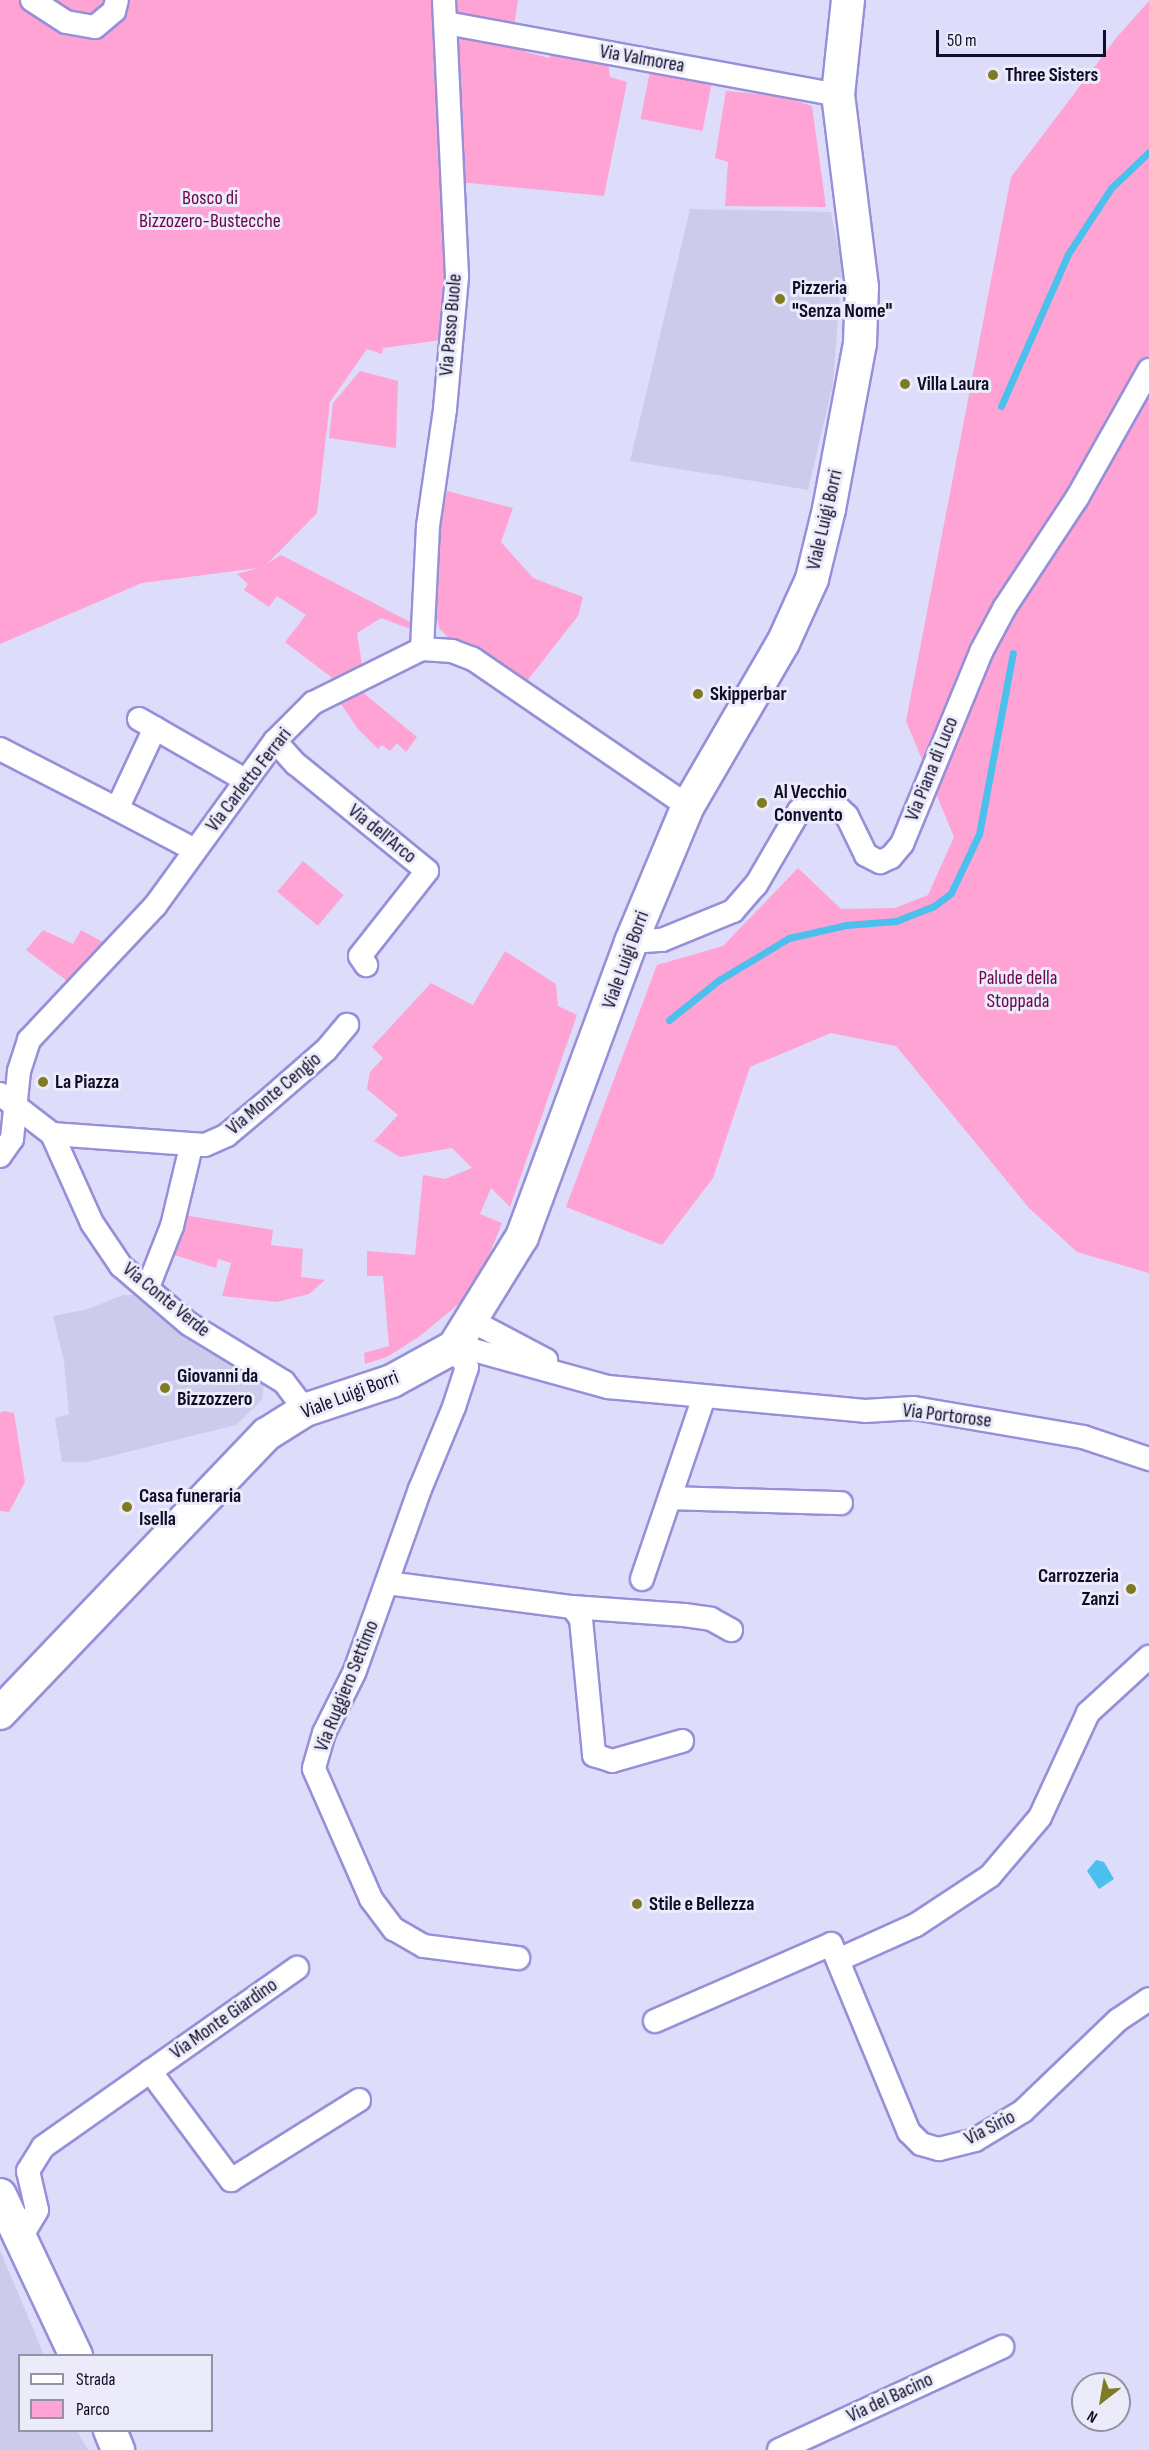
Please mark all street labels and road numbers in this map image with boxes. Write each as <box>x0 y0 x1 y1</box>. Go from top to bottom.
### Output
street label: Via Valmorea <box>598 40 686 78</box>
street label: Via Passo Buole <box>435 273 467 377</box>
street label: Viale Luigi Borri <box>802 468 848 572</box>
street label: Via Piana di Luco <box>900 713 964 825</box>
street label: Via Carletto Ferrari <box>201 723 297 837</box>
street label: Via dell'Arco <box>343 799 421 869</box>
street label: Viale Luigi Borri <box>597 908 655 1012</box>
street label: Via Monte Cengio <box>222 1048 326 1140</box>
street label: Via Conte Verde <box>117 1257 215 1343</box>
street label: Viale Luigi Borri <box>298 1365 402 1425</box>
street label: Via Portorose <box>901 1399 993 1433</box>
street label: Via Ruggiero Settimo <box>310 1617 384 1755</box>
street label: Via Monte Giardino <box>166 1973 282 2065</box>
street label: Via Sirio <box>961 2105 1019 2151</box>
street label: Via del Bacino <box>843 2368 937 2428</box>

